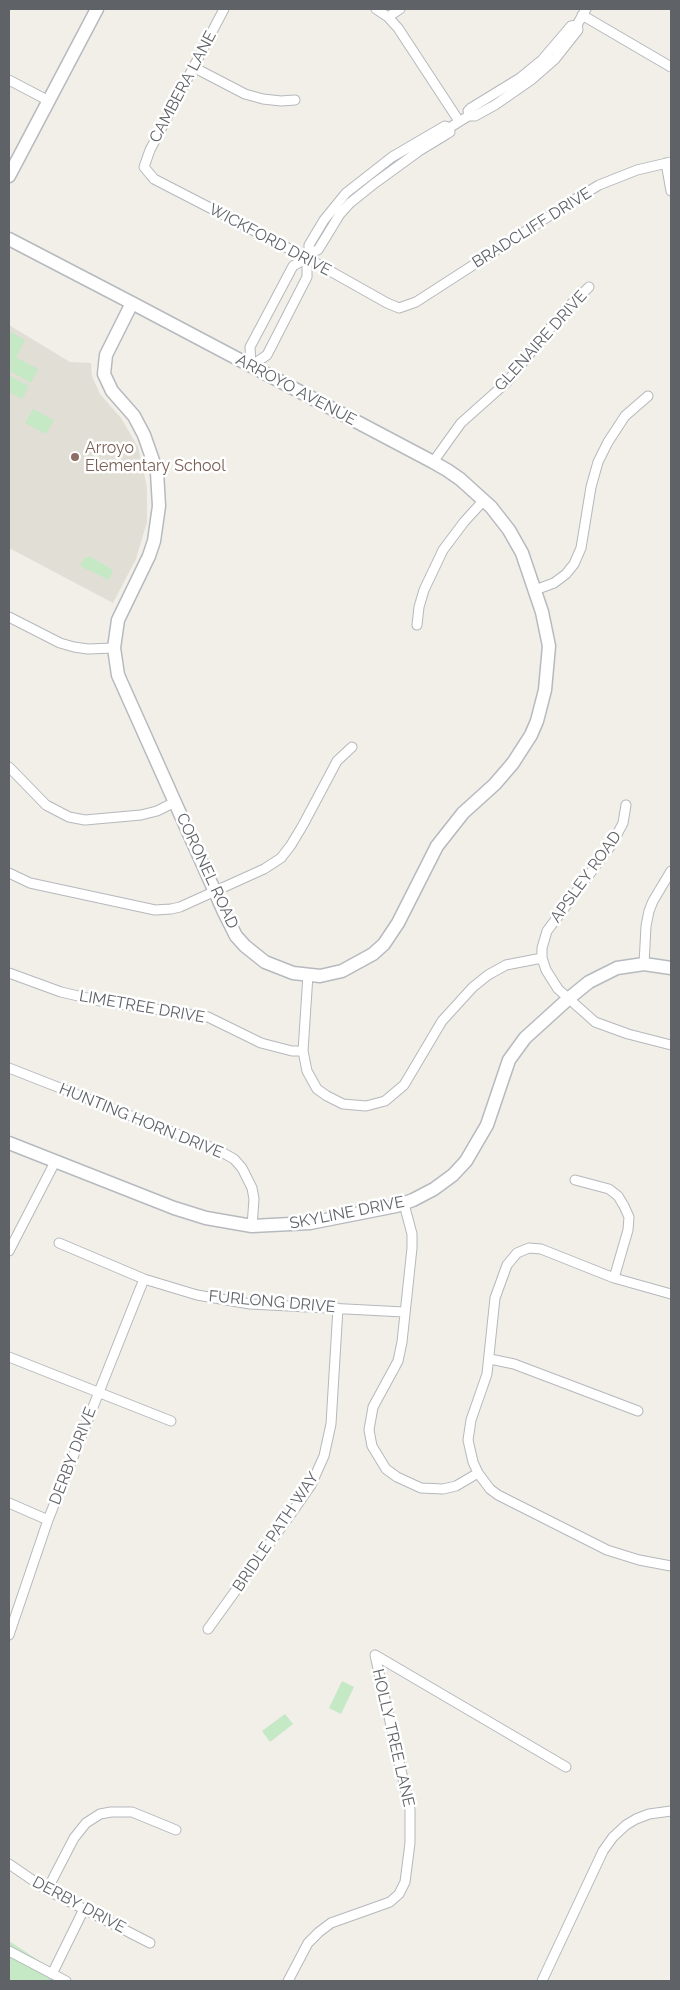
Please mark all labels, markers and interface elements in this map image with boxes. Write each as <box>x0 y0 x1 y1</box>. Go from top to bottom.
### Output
street label: CAMBERA LANE <box>146 28 220 146</box>
street label: BRADCLIFF DRIVE <box>469 184 595 272</box>
street label: WICKFORD DRIVE <box>206 200 334 280</box>
street label: GLENAIRE DRIVE <box>491 287 591 395</box>
street label: ARROYO AVENUE <box>233 350 359 430</box>
place label: Arroyo Elementary School <box>85 438 225 476</box>
marker: Arroyo Elementary School <box>69 451 81 463</box>
street label: CORONEL ROAD <box>172 810 242 932</box>
street label: APSLEY ROAD <box>546 828 626 926</box>
street label: LIMETREE DRIVE <box>78 986 206 1028</box>
street label: HUNTING HORN DRIVE <box>56 1079 226 1163</box>
street label: SKYLINE DRIVE <box>288 1192 406 1234</box>
street label: FURLONG DRIVE <box>208 1287 336 1317</box>
street label: DERBY DRIVE <box>46 1405 100 1507</box>
street label: BRIDLE PATH WAY <box>229 1469 323 1595</box>
street label: HOLLY TREE LANE <box>368 1667 418 1809</box>
street label: DERBY DRIVE <box>29 1872 129 1938</box>

